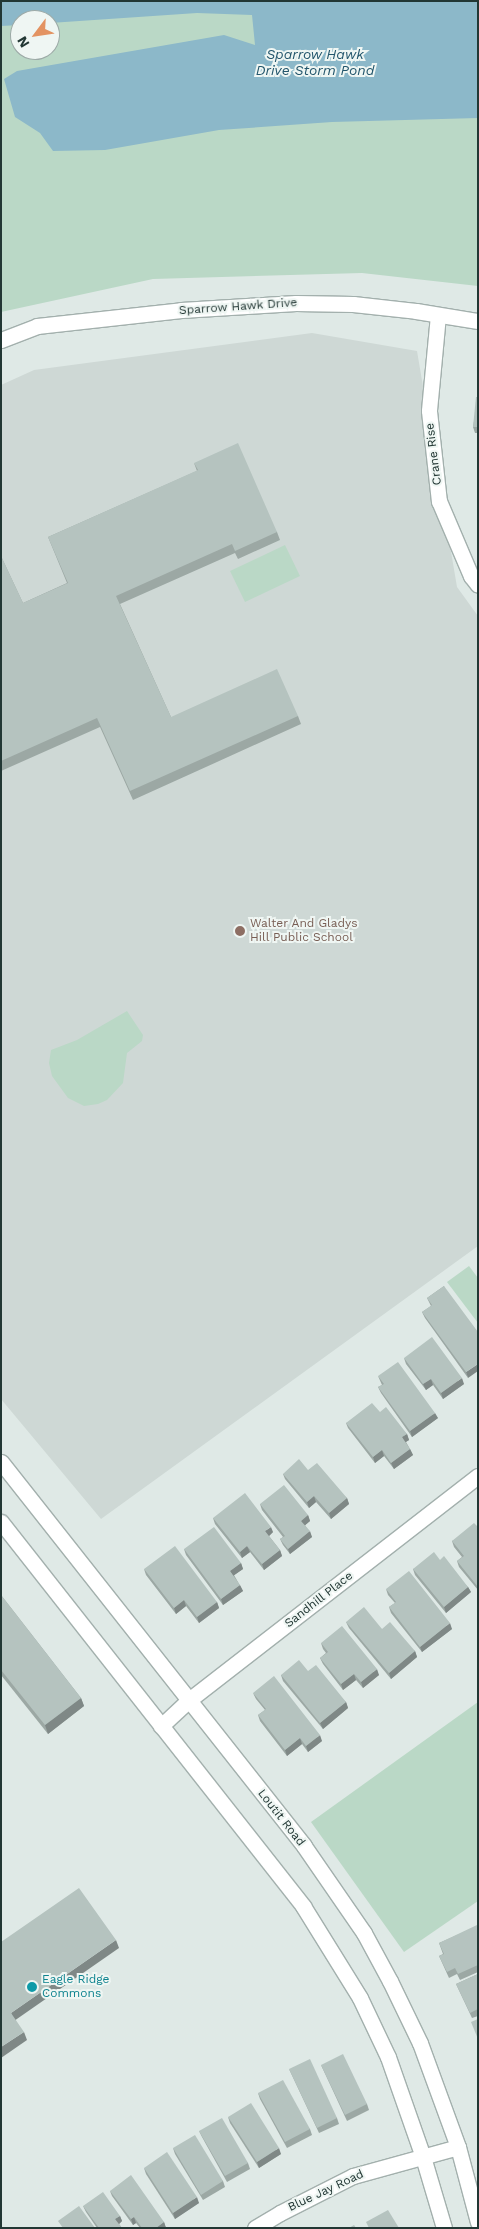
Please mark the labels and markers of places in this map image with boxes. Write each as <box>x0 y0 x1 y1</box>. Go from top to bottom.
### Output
place label: Walter And Gladys Hill Public School <box>250 917 358 945</box>
marker: Walter And Gladys Hill Public School <box>234 925 246 937</box>
place label: Eagle Ridge Commons <box>42 1973 109 2001</box>
marker: Eagle Ridge Commons <box>26 1981 38 1993</box>

